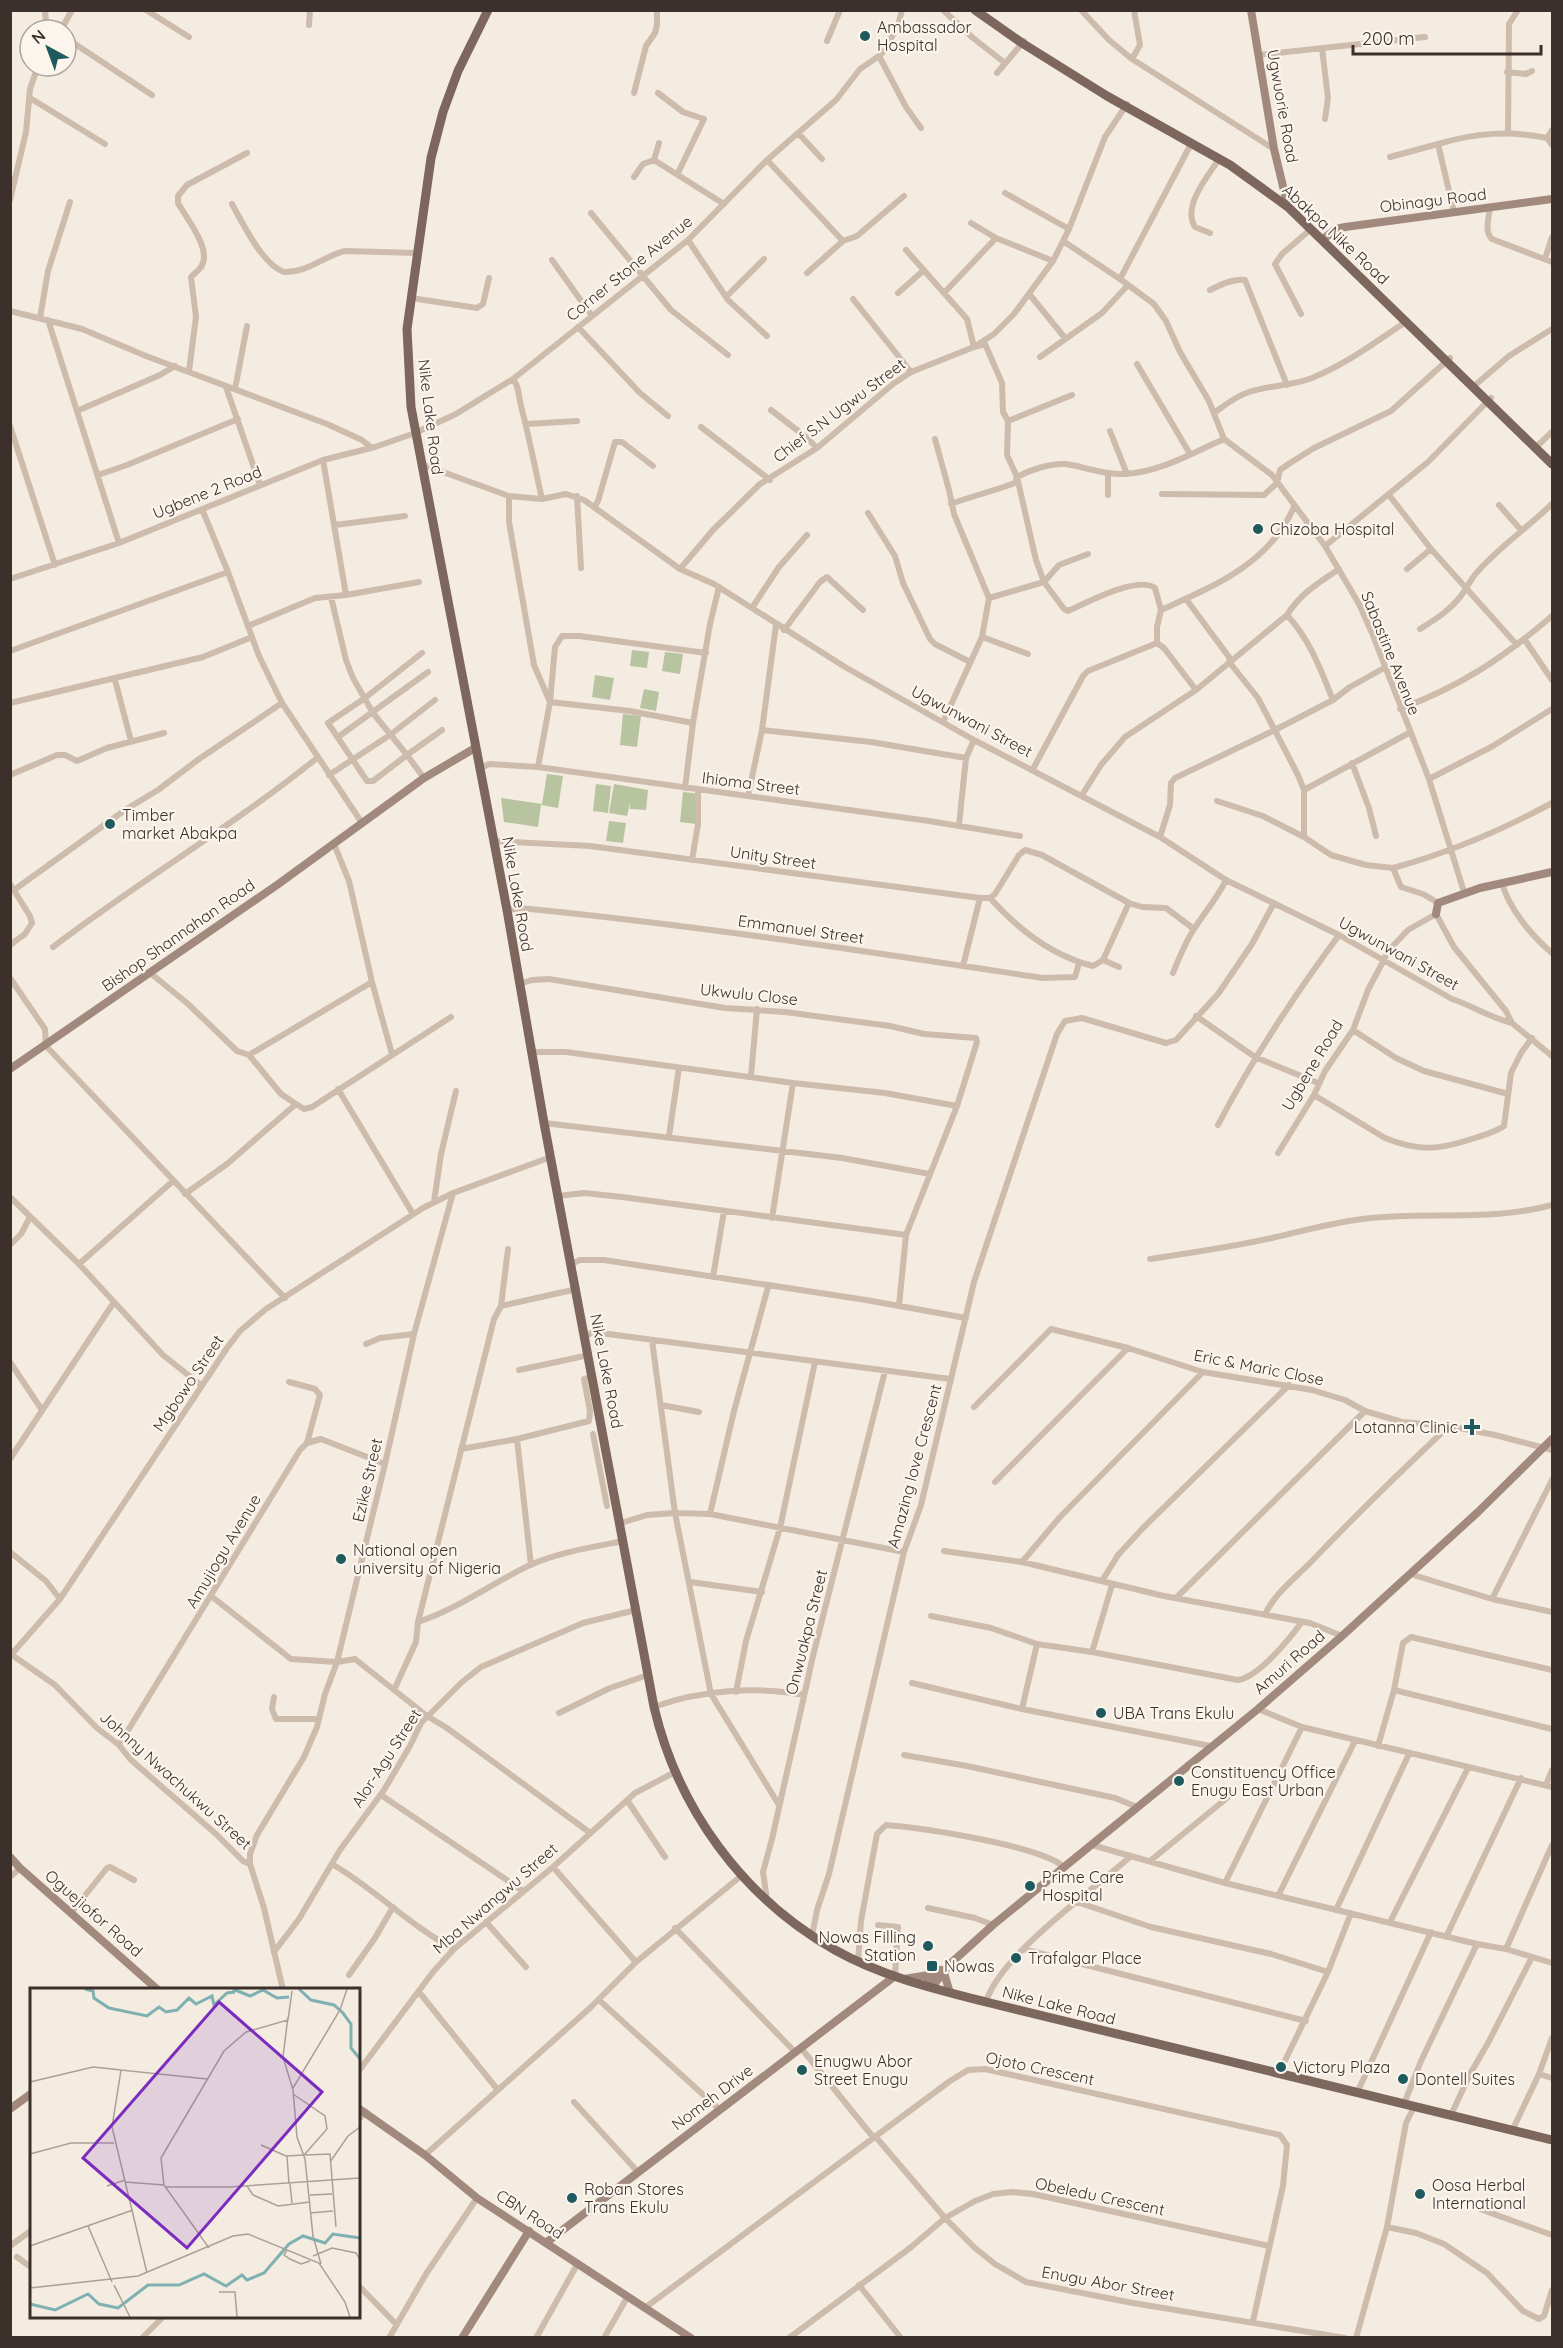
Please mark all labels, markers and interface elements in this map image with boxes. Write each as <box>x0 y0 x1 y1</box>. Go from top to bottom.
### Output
place label: Ambassador Hospital <box>877 17 972 55</box>
north arrow <box>18 18 78 78</box>
scale bar <box>1353 18 1540 56</box>
text: N <box>27 25 49 48</box>
text: 200 m <box>1362 27 1415 50</box>
marker: Ambassador Hospital <box>858 29 872 43</box>
street label: Ugwuorie Road <box>1263 48 1303 164</box>
street label: Abakpa Nike Road <box>1279 179 1393 289</box>
street label: Obinagu Road <box>1379 184 1487 216</box>
street label: Corner Stone Avenue <box>562 211 696 325</box>
street label: Chief S.N Ugwu Street <box>769 354 909 466</box>
street label: Nike Lake Road <box>414 358 448 476</box>
street label: Ugbene 2 Road <box>150 461 264 523</box>
place label: Chizoba Hospital <box>1270 519 1395 539</box>
marker: Chizoba Hospital <box>1251 522 1265 536</box>
street label: Sabastine Avenue <box>1357 588 1425 718</box>
street label: Ugwunwani Street <box>908 681 1036 761</box>
street label: Ihioma Street <box>701 767 801 799</box>
place label: Timber market Abakpa <box>122 805 237 843</box>
marker: Timber market Abakpa <box>103 817 117 831</box>
street label: Nike Lake Road <box>498 835 538 953</box>
street label: Unity Street <box>729 841 817 873</box>
street label: Bishop Shannahan Road <box>98 875 258 995</box>
street label: Emmanuel Street <box>737 910 865 948</box>
street label: Ugwunwani Street <box>1335 912 1463 994</box>
street label: Ukwulu Close <box>699 979 799 1009</box>
street label: Ugbene Road <box>1277 1016 1347 1114</box>
street label: Nike Lake Road <box>586 1312 628 1430</box>
street label: Mgbowo Street <box>148 1331 228 1435</box>
street label: Eric & Maric Close <box>1192 1345 1326 1389</box>
street label: Amazing love Crescent <box>882 1382 946 1550</box>
place label: Lotanna Clinic <box>1354 1417 1458 1437</box>
marker: Lotanna Clinic <box>1463 1418 1481 1436</box>
street label: Ezike Street <box>348 1436 386 1524</box>
street label: Amujiogu Avenue <box>181 1490 265 1612</box>
place label: National open university of Nigeria <box>353 1540 501 1578</box>
marker: National open university of Nigeria <box>334 1552 348 1566</box>
street label: Onwuakpa Street <box>781 1567 831 1697</box>
street label: Amuri Road <box>1249 1626 1329 1698</box>
place label: UBA Trans Ekulu <box>1113 1703 1234 1723</box>
street label: Alor-Agu Street <box>347 1705 425 1811</box>
street label: Johnny Nwachukwu Street <box>96 1706 256 1854</box>
marker: UBA Trans Ekulu <box>1094 1706 1108 1720</box>
place label: Constituency Office Enugu East Urban <box>1191 1762 1336 1800</box>
marker: Constituency Office Enugu East Urban <box>1172 1774 1186 1788</box>
street label: Mba Nwangwu Street <box>428 1838 562 1958</box>
street label: Oguejiofor Road <box>41 1865 147 1961</box>
place label: Prime Care Hospital <box>1042 1867 1124 1905</box>
marker: Prime Care Hospital <box>1023 1879 1037 1893</box>
place label: Nowas Filling Station <box>819 1927 916 1965</box>
marker: Nowas Filling Station <box>921 1939 935 1953</box>
place label: Trafalgar Place <box>1028 1948 1142 1968</box>
marker: Trafalgar Place <box>1009 1951 1023 1965</box>
place label: Nowas <box>944 1956 995 1976</box>
marker: Nowas <box>925 1959 939 1973</box>
street label: Nike Lake Road <box>1000 1981 1118 2029</box>
inset map <box>30 1988 360 2318</box>
street label: Ojoto Crescent <box>984 2047 1096 2089</box>
place label: Enugwu Abor Street Enugu <box>814 2051 913 2089</box>
place label: Victory Plaza <box>1293 2057 1390 2077</box>
street label: Nomeh Drive <box>667 2060 757 2134</box>
marker: Victory Plaza <box>1274 2060 1288 2074</box>
marker: Enugwu Abor Street Enugu <box>795 2063 809 2077</box>
place label: Dontell Suites <box>1415 2069 1515 2089</box>
marker: Dontell Suites <box>1396 2072 1410 2086</box>
street label: Obeledu Crescent <box>1033 2173 1167 2219</box>
place label: Oosa Herbal International <box>1432 2175 1526 2213</box>
place label: Roban Stores Trans Ekulu <box>584 2179 684 2217</box>
street label: CBN Road <box>492 2185 568 2243</box>
marker: Oosa Herbal International <box>1413 2187 1427 2201</box>
marker: Roban Stores Trans Ekulu <box>565 2191 579 2205</box>
street label: Enugu Abor Street <box>1040 2261 1176 2305</box>

